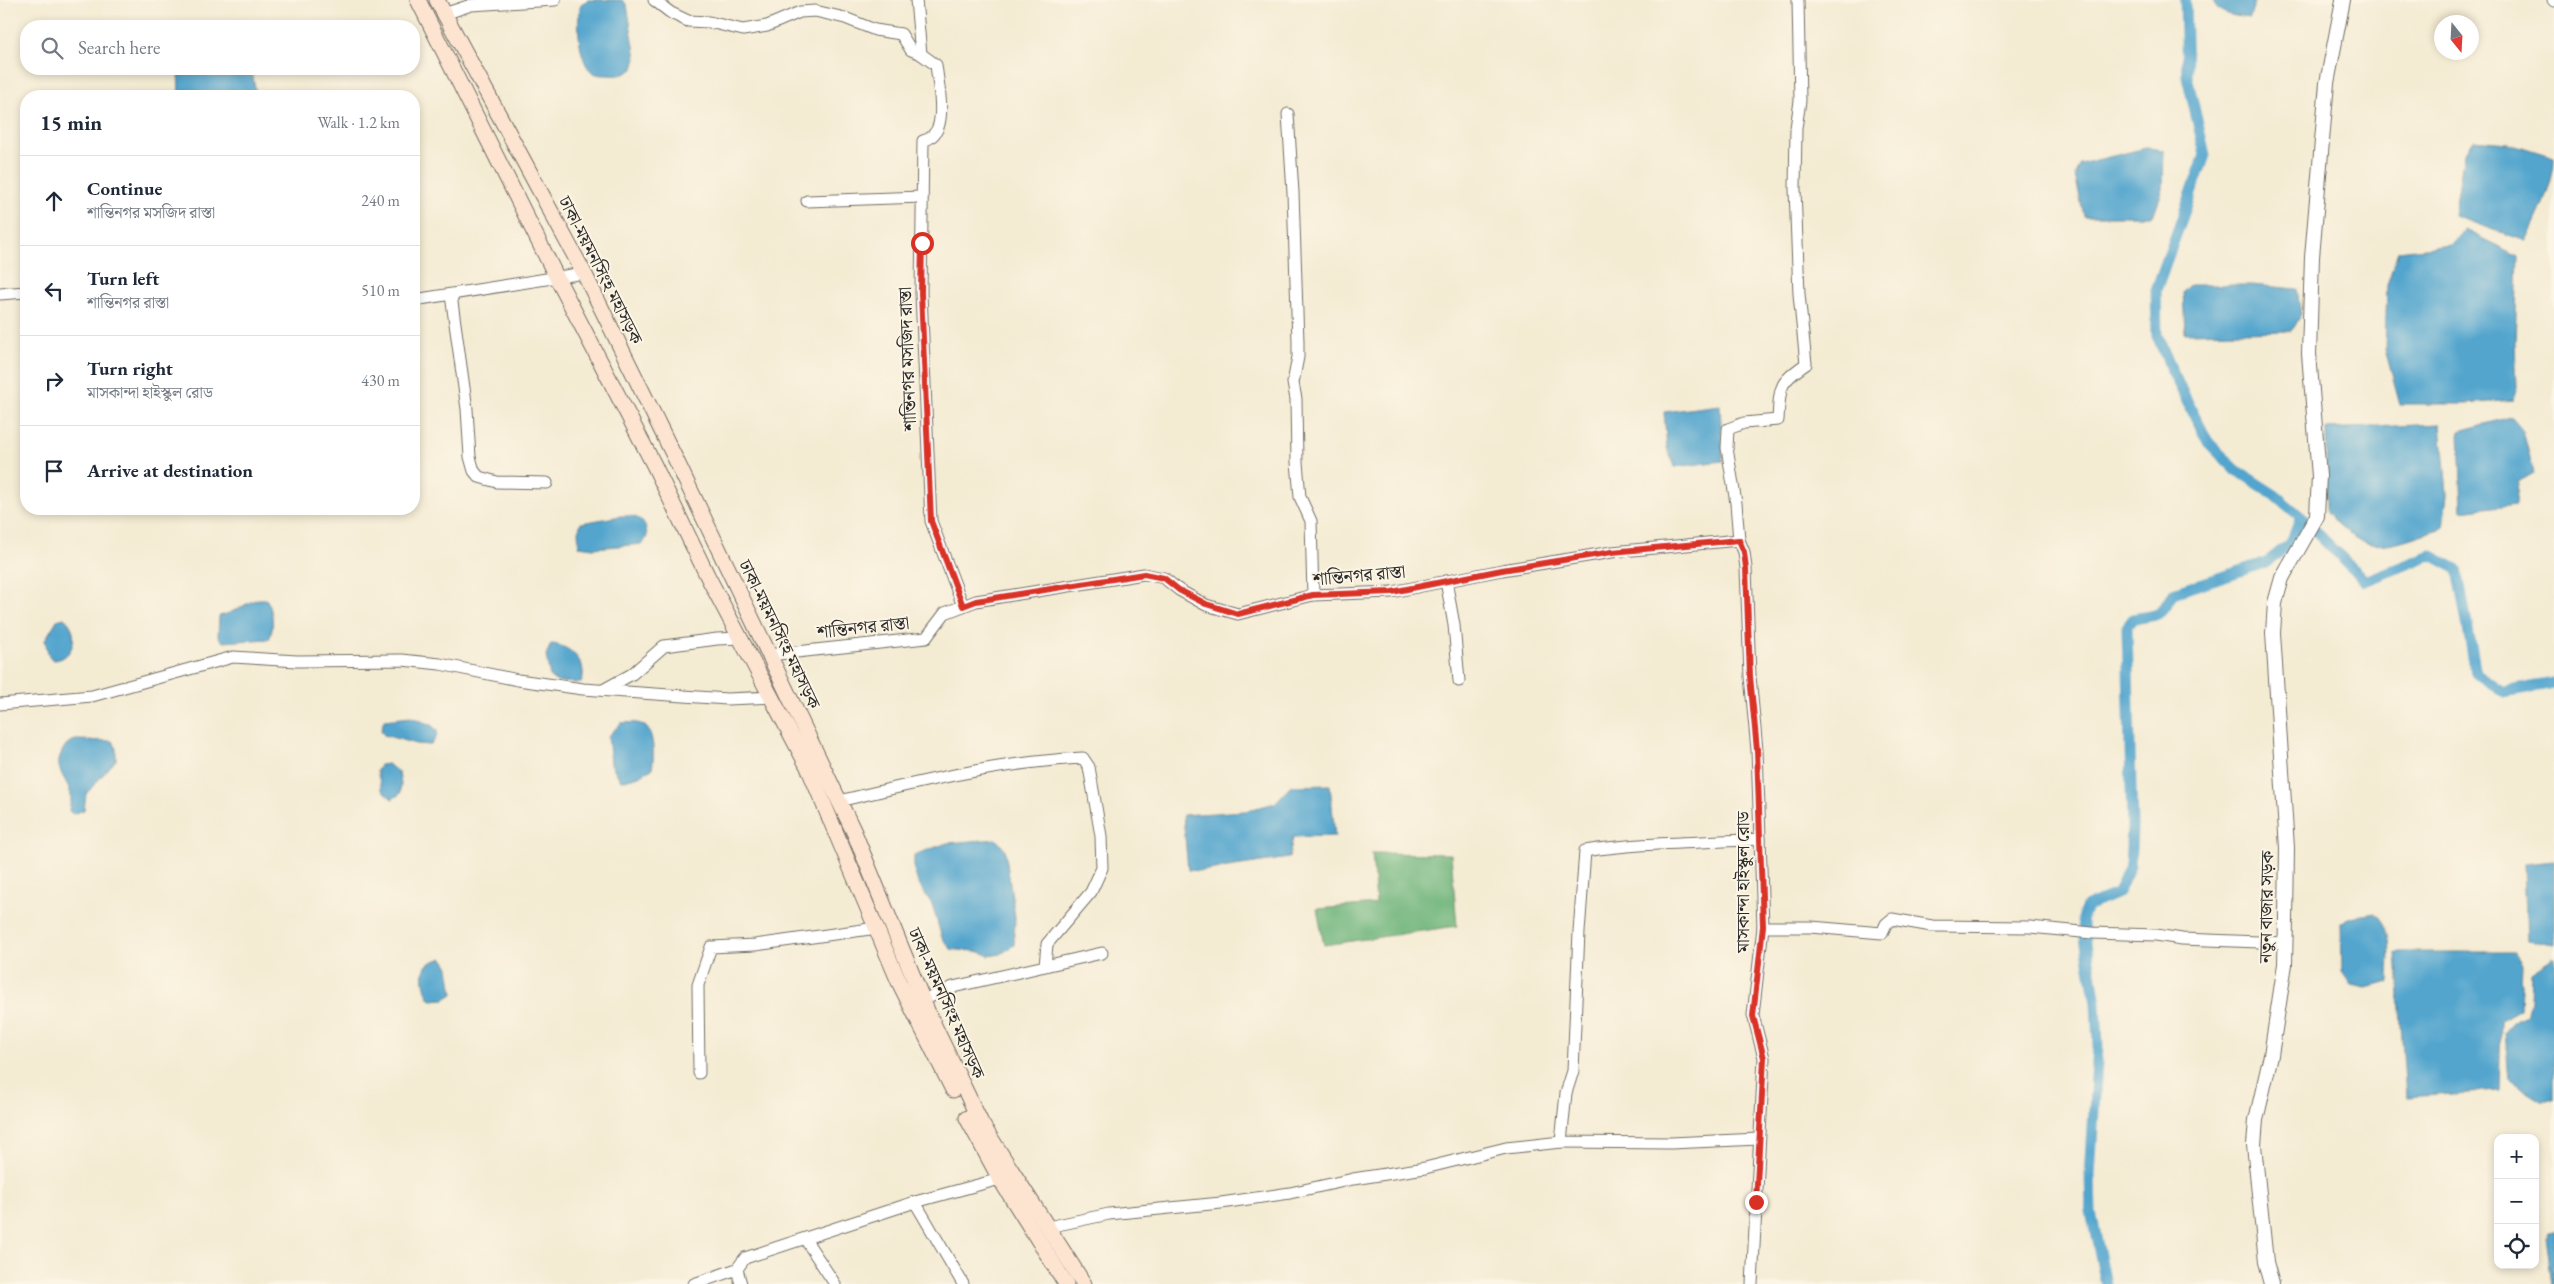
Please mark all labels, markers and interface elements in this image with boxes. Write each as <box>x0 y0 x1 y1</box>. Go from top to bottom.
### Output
north arrow <box>2434 15 2479 60</box>
search box <box>20 20 420 75</box>
icon: search <box>38 34 66 62</box>
text: Search here <box>78 35 160 60</box>
text: 15 min <box>40 109 102 136</box>
text: Walk · 1.2 km <box>317 112 400 133</box>
text: Continue <box>87 176 162 201</box>
icon: ahead <box>40 187 68 215</box>
text: 240 m <box>361 190 400 211</box>
street label: ঢাকা-ময়মনসিংহ মহাসড়ক <box>553 191 649 349</box>
text: শান্তিনগর মসজিদ রাস্তা <box>87 202 215 223</box>
route start <box>911 232 934 255</box>
text: Turn left <box>87 266 159 291</box>
icon: left <box>40 277 68 305</box>
text: 510 m <box>361 280 400 301</box>
street label: শান্তিনগর মসজিদ রাস্তা <box>893 287 921 432</box>
text: শান্তিনগর রাস্তা <box>87 292 169 313</box>
text: Turn right <box>87 356 173 381</box>
icon: right <box>40 367 68 395</box>
text: 430 m <box>361 370 400 391</box>
text: মাসকান্দা হাইস্কুল রোড <box>87 382 213 403</box>
icon: arrive <box>40 457 68 485</box>
text: Arrive at destination <box>87 458 253 483</box>
street label: ঢাকা-ময়মনসিংহ মহাসড়ক <box>734 555 827 713</box>
street label: শান্তিনগর রাস্তা <box>1311 560 1406 591</box>
street label: শান্তিনগর রাস্তা <box>815 611 910 643</box>
street label: মাসকান্দা হাইস্কুল রোড <box>1731 810 1754 954</box>
street label: নতুন বাজার সড়ক <box>2254 849 2279 964</box>
street label: ঢাকা-ময়মনসিংহ মহাসড়ক <box>903 923 991 1083</box>
map controls <box>2494 1134 2539 1269</box>
button: + <box>2494 1134 2539 1179</box>
button: − <box>2494 1179 2539 1224</box>
route end <box>1745 1191 1768 1214</box>
button: locate <box>2494 1224 2539 1269</box>

